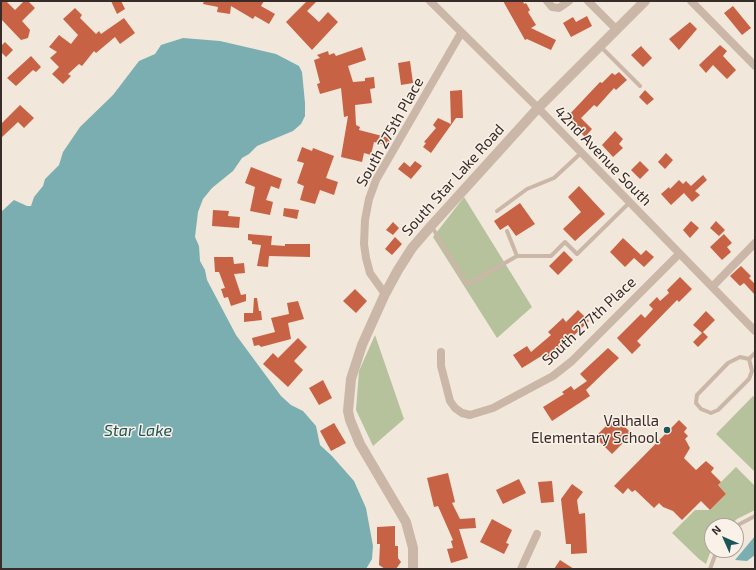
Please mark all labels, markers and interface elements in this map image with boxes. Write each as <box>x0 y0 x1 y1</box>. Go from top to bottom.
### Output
street label: South 275th Place <box>353 74 427 190</box>
street label: 42nd Avenue South <box>551 102 655 210</box>
street label: South Star Lake Road <box>398 120 508 240</box>
street label: South 277th Place <box>538 273 640 369</box>
place label: Valhalla Elementary School <box>531 412 659 447</box>
water label: Star Lake <box>104 421 172 441</box>
marker: Valhalla Elementary School <box>662 425 672 435</box>
north arrow <box>704 518 744 558</box>
text: N <box>708 522 723 537</box>

